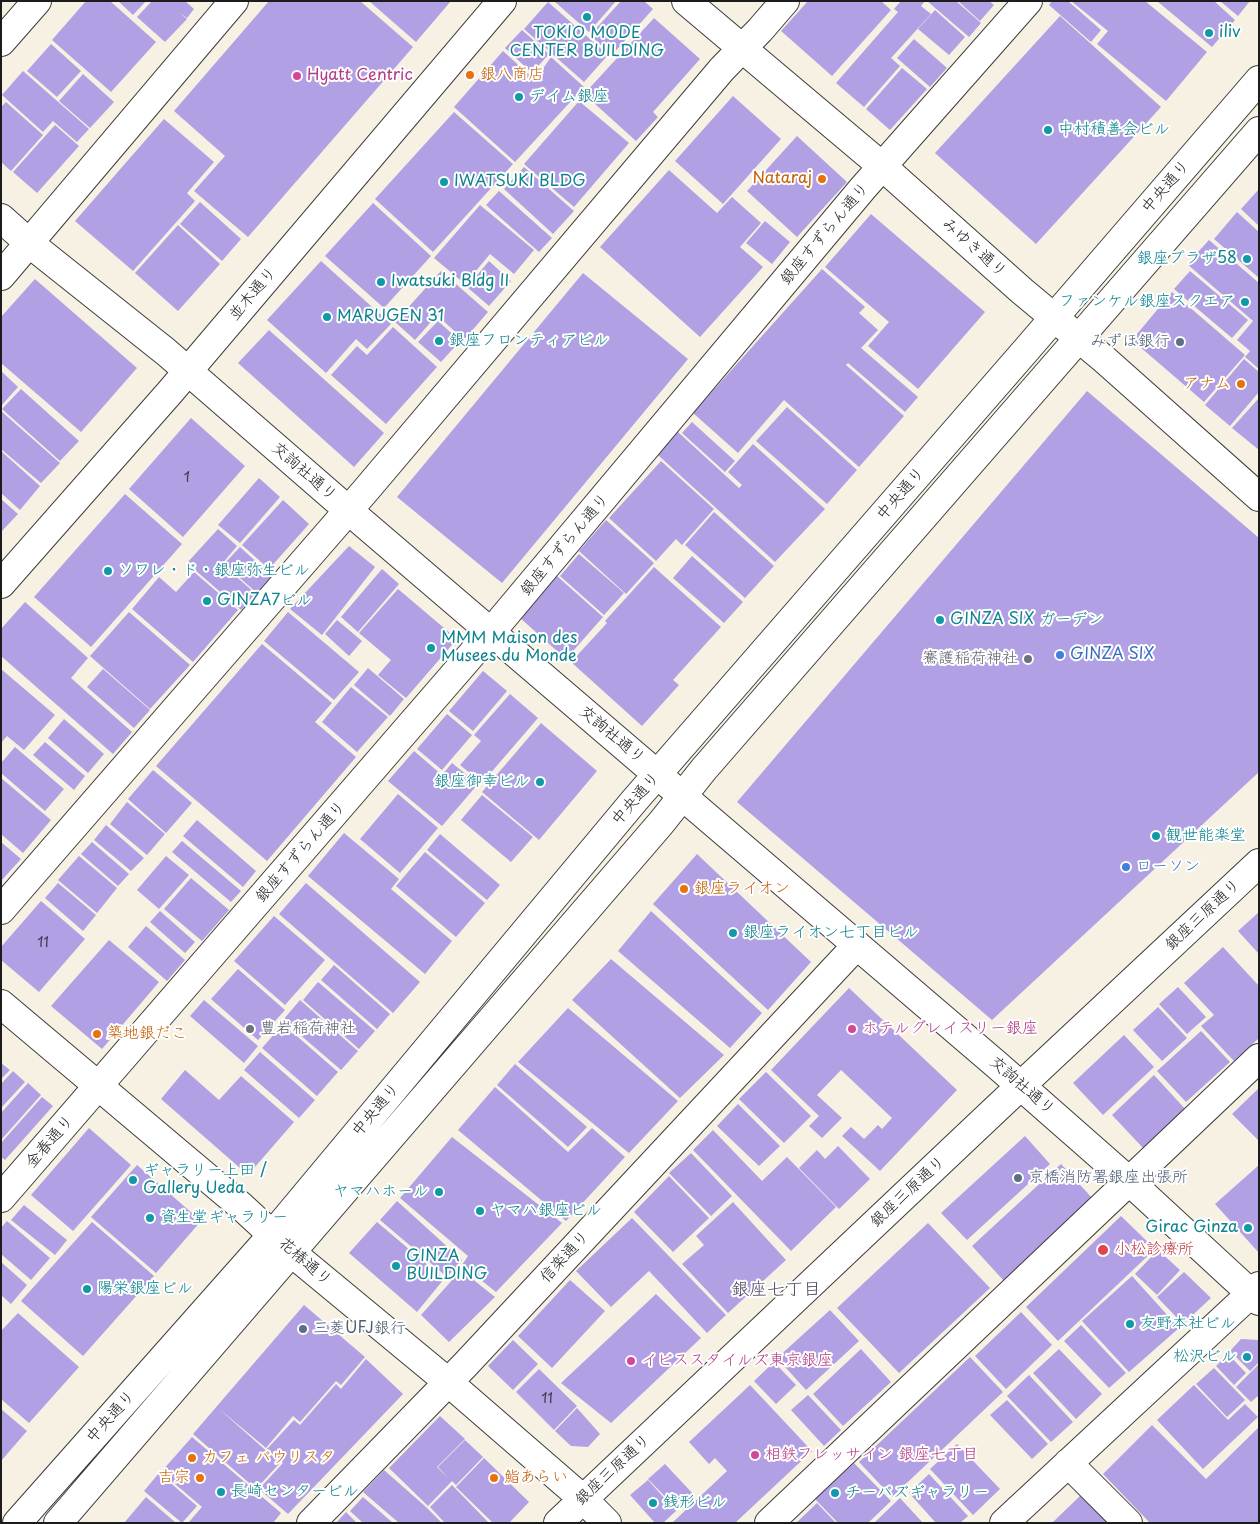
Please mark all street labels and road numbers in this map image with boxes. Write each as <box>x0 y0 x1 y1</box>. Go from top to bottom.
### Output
street label: 中央通り <box>1138 157 1194 217</box>
street label: 銀座すずらん通り <box>777 179 873 289</box>
street label: みゆき通り <box>938 214 1010 282</box>
street label: 並木通り <box>225 263 281 325</box>
street label: 交詢社通り <box>268 439 340 505</box>
street label: 中央通り <box>873 464 929 524</box>
street label: 銀座すずらん通り <box>517 490 613 600</box>
street label: 交詢社通り <box>575 702 649 768</box>
street label: 中央通り <box>608 769 664 829</box>
street label: 銀座すずらん通り <box>252 797 350 907</box>
street label: 銀座三原通り <box>1161 875 1245 955</box>
street label: 交詢社通り <box>986 1053 1058 1119</box>
street label: 中央通り <box>348 1079 404 1141</box>
street label: 金春通り <box>22 1112 78 1172</box>
street label: 銀座三原通り <box>866 1152 950 1232</box>
street label: 信楽通り <box>536 1227 594 1287</box>
street label: 花椿通り <box>275 1234 335 1290</box>
street label: 中央通り <box>82 1387 140 1447</box>
street label: 銀座三原通り <box>571 1430 655 1510</box>

